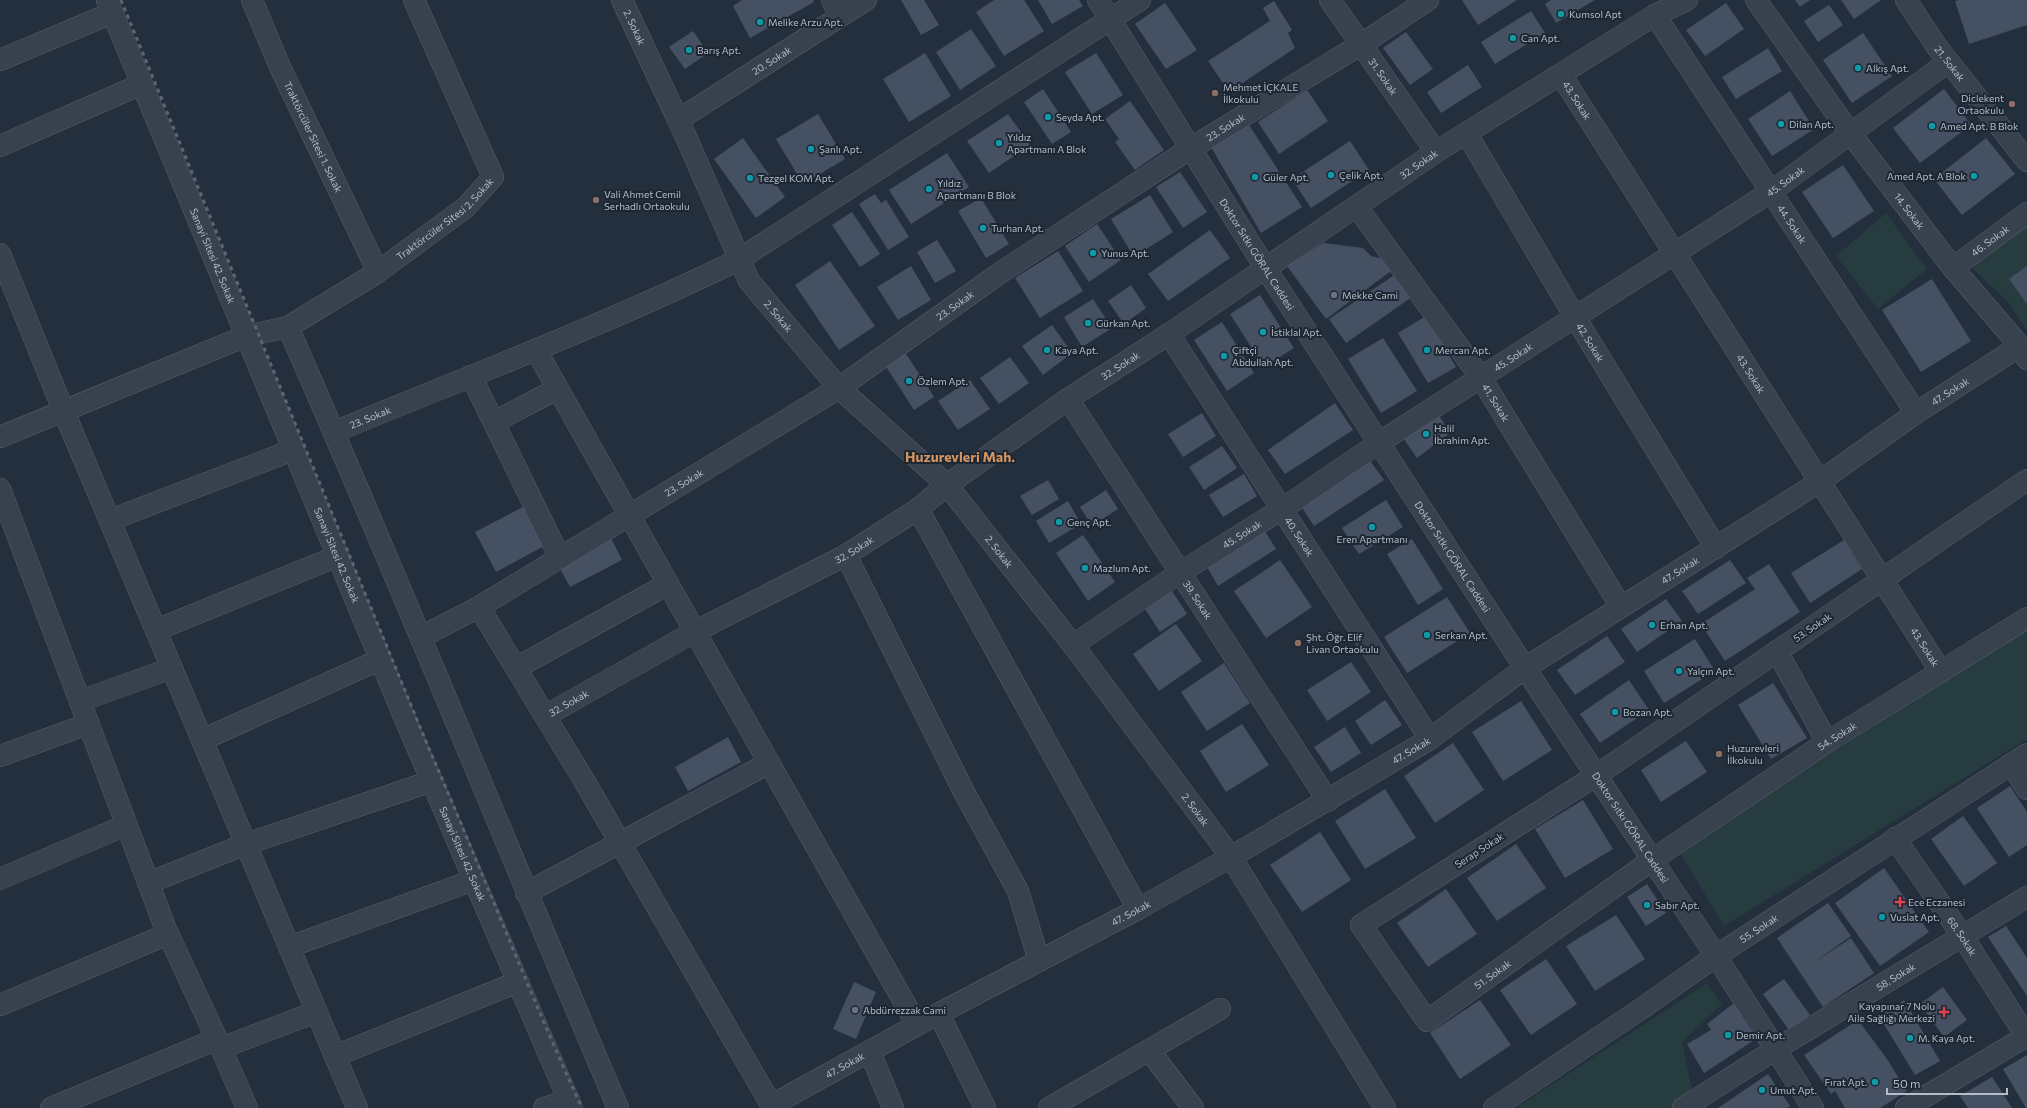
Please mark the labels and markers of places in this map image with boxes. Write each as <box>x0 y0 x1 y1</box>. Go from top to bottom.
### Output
place label: Kumsol Apt <box>1569 8 1622 20</box>
marker: Kumsol Apt <box>1556 9 1566 19</box>
place label: Melike Arzu Apt. <box>768 16 843 28</box>
marker: Melike Arzu Apt. <box>755 17 765 27</box>
place label: Can Apt. <box>1521 32 1560 44</box>
marker: Can Apt. <box>1508 33 1518 43</box>
place label: Barış Apt. <box>697 44 741 56</box>
marker: Barış Apt. <box>684 45 694 55</box>
place label: Alkış Apt. <box>1866 62 1909 74</box>
marker: Alkış Apt. <box>1853 63 1863 73</box>
place label: Mehmet İÇKALE İlkokulu <box>1223 81 1298 105</box>
marker: Mehmet İÇKALE İlkokulu <box>1210 88 1220 98</box>
place label: Diclekent Ortaokulu <box>1957 92 2004 116</box>
marker: Diclekent Ortaokulu <box>2007 99 2017 109</box>
place label: Seyda Apt. <box>1056 111 1104 123</box>
marker: Seyda Apt. <box>1043 112 1053 122</box>
place label: Dilan Apt. <box>1789 118 1834 130</box>
marker: Dilan Apt. <box>1776 119 1786 129</box>
place label: Amed Apt. B Blok <box>1940 120 2019 132</box>
marker: Amed Apt. B Blok <box>1927 121 1937 131</box>
place label: Yıldız Apartmanı A Blok <box>1007 131 1087 155</box>
marker: Yıldız Apartmanı A Blok <box>994 138 1004 148</box>
place label: Şanlı Apt. <box>819 143 862 155</box>
marker: Şanlı Apt. <box>806 144 816 154</box>
place label: Çelik Apt. <box>1339 169 1383 181</box>
marker: Çelik Apt. <box>1326 170 1336 180</box>
place label: Amed Apt. A Blok <box>1887 170 1967 182</box>
place label: Güler Apt. <box>1263 171 1309 183</box>
marker: Amed Apt. A Blok <box>1969 171 1979 181</box>
place label: Tezgel KOM Apt. <box>758 172 834 184</box>
marker: Güler Apt. <box>1250 172 1260 182</box>
marker: Tezgel KOM Apt. <box>745 173 755 183</box>
place label: Yıldız Apartmanı B Blok <box>937 177 1017 201</box>
marker: Yıldız Apartmanı B Blok <box>924 184 934 194</box>
place label: Vali Ahmet Cemil Serhadlı Ortaokulu <box>604 188 690 212</box>
marker: Vali Ahmet Cemil Serhadlı Ortaokulu <box>591 195 601 205</box>
place label: Turhan Apt. <box>991 222 1044 234</box>
marker: Turhan Apt. <box>978 223 988 233</box>
place label: Yunus Apt. <box>1101 247 1149 259</box>
marker: Yunus Apt. <box>1088 248 1098 258</box>
place label: Mekke Cami <box>1342 289 1398 301</box>
marker: Mekke Cami <box>1329 290 1339 300</box>
place label: Gürkan Apt. <box>1096 317 1150 329</box>
marker: Gürkan Apt. <box>1083 318 1093 328</box>
place label: İstiklal Apt. <box>1271 326 1322 338</box>
marker: İstiklal Apt. <box>1258 327 1268 337</box>
place label: Kaya Apt. <box>1055 344 1098 356</box>
place label: Çiftçi Abdullah Apt. <box>1232 344 1293 368</box>
place label: Mercan Apt. <box>1435 344 1491 356</box>
marker: Kaya Apt. <box>1042 345 1052 355</box>
marker: Mercan Apt. <box>1422 345 1432 355</box>
marker: Çiftçi Abdullah Apt. <box>1219 351 1229 361</box>
place label: Özlem Apt. <box>917 375 968 387</box>
marker: Özlem Apt. <box>904 376 914 386</box>
place label: Halil İbrahim Apt. <box>1434 422 1490 446</box>
marker: Halil İbrahim Apt. <box>1421 429 1431 439</box>
place label: Genç Apt. <box>1067 516 1111 528</box>
marker: Genç Apt. <box>1054 517 1064 527</box>
marker: Eren Apartmanı <box>1367 522 1377 532</box>
place label: Eren Apartmanı <box>1336 533 1408 545</box>
place label: Mazlum Apt. <box>1093 562 1151 574</box>
marker: Mazlum Apt. <box>1080 563 1090 573</box>
place label: Erhan Apt. <box>1660 619 1708 631</box>
marker: Erhan Apt. <box>1647 620 1657 630</box>
place label: Serkan Apt. <box>1435 629 1488 641</box>
marker: Serkan Apt. <box>1422 630 1432 640</box>
place label: Şht. Öğr. Elif Livan Ortaokulu <box>1306 631 1379 655</box>
marker: Şht. Öğr. Elif Livan Ortaokulu <box>1293 638 1303 648</box>
place label: Yalçın Apt. <box>1687 665 1735 677</box>
marker: Yalçın Apt. <box>1674 666 1684 676</box>
place label: Bozan Apt. <box>1623 706 1672 718</box>
marker: Bozan Apt. <box>1610 707 1620 717</box>
place label: Huzurevleri İlkokulu <box>1727 742 1779 766</box>
marker: Huzurevleri İlkokulu <box>1714 749 1724 759</box>
place label: Ece Eczanesi <box>1908 896 1965 908</box>
marker: Ece Eczanesi <box>1895 897 1905 907</box>
place label: Sabır Apt. <box>1655 899 1700 911</box>
marker: Sabır Apt. <box>1642 900 1652 910</box>
place label: Vuslat Apt. <box>1890 911 1940 923</box>
marker: Vuslat Apt. <box>1877 912 1887 922</box>
place label: Kayapınar 7 Nolu Aile Sağlığı Merkezi <box>1847 1000 1935 1024</box>
place label: Abdürrezzak Cami <box>863 1004 946 1016</box>
marker: Abdürrezzak Cami <box>850 1005 860 1015</box>
marker: Kayapınar 7 Nolu Aile Sağlığı Merkezi <box>1938 1006 1950 1018</box>
place label: Demir Apt. <box>1736 1029 1785 1041</box>
marker: Demir Apt. <box>1723 1030 1733 1040</box>
place label: M. Kaya Apt. <box>1918 1032 1975 1044</box>
marker: M. Kaya Apt. <box>1905 1033 1915 1043</box>
place label: Fırat Apt. <box>1824 1076 1867 1088</box>
marker: Fırat Apt. <box>1870 1077 1880 1087</box>
place label: Umut Apt. <box>1770 1084 1817 1096</box>
marker: Umut Apt. <box>1757 1085 1767 1095</box>

